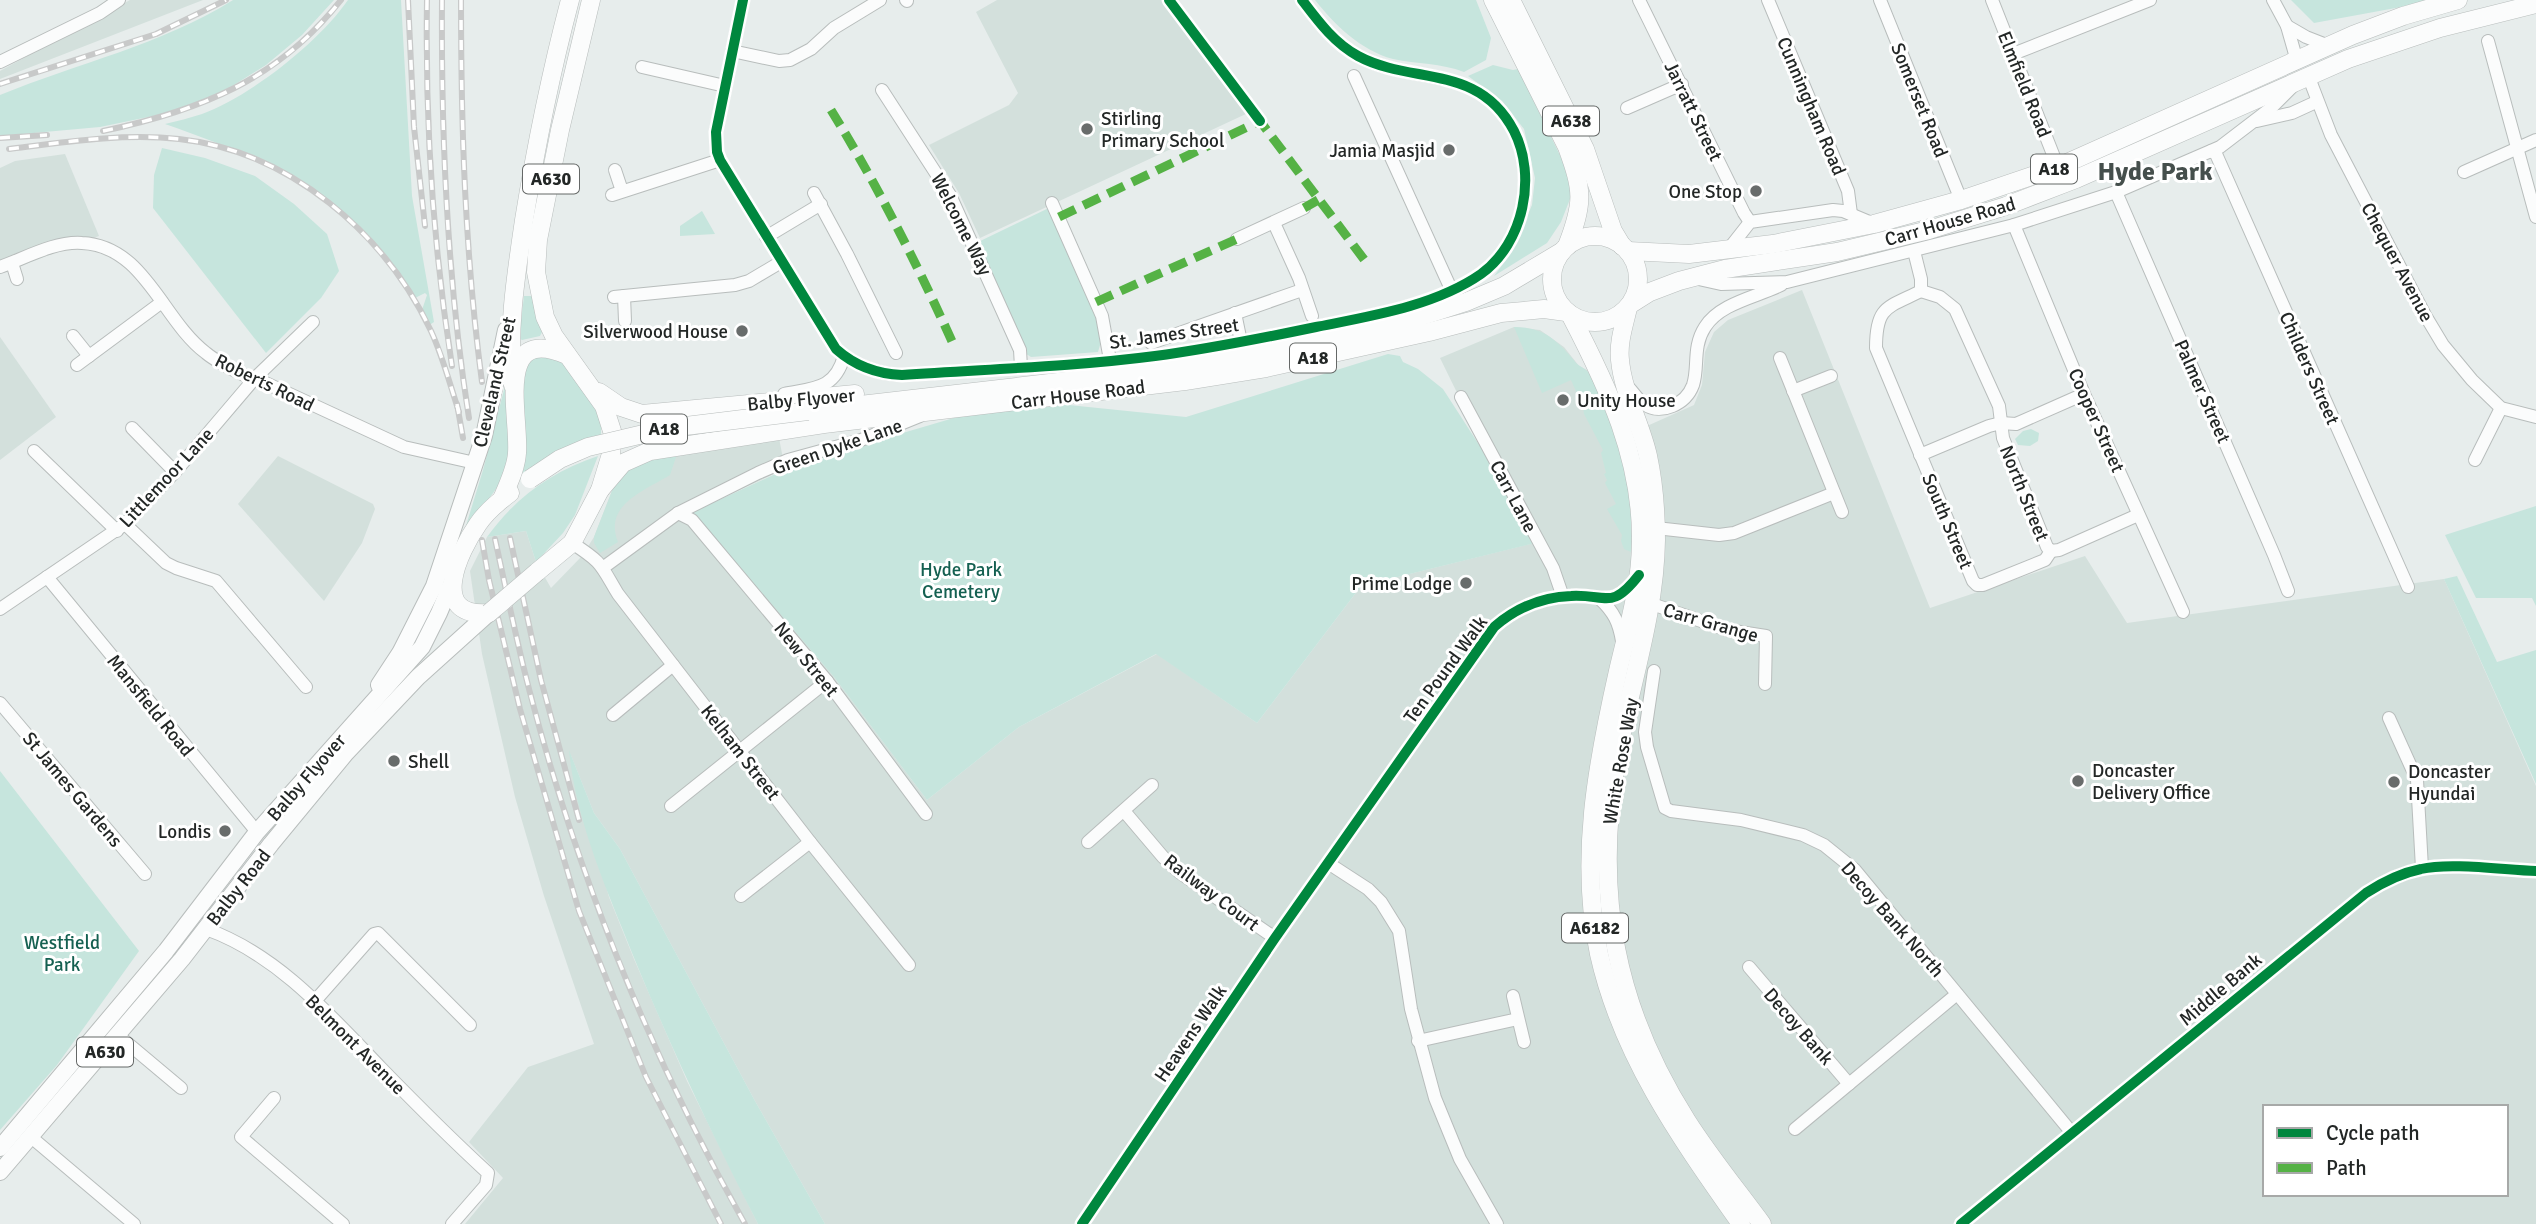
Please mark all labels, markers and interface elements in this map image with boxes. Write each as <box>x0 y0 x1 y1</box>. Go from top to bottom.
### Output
street label: Elmfield Road <box>1992 28 2056 141</box>
street label: Cunningham Road <box>1771 34 1851 179</box>
street label: Somerset Road <box>1885 40 1953 161</box>
street label: Jarratt Street <box>1659 58 1728 166</box>
road number: A638 <box>1543 106 1599 136</box>
place label: Stirling Primary School <box>1101 107 1224 153</box>
marker: Stirling Primary School <box>1079 121 1095 137</box>
place label: Jamia Masjid <box>1329 139 1435 163</box>
marker: Jamia Masjid <box>1441 142 1457 158</box>
road number: A18 <box>2031 154 2077 184</box>
district label: Hyde Park <box>2097 156 2213 188</box>
road number: A630 <box>523 164 579 194</box>
street label: Welcome Way <box>925 169 997 280</box>
place label: One Stop <box>1668 180 1742 204</box>
marker: One Stop <box>1748 183 1764 199</box>
street label: Carr House Road <box>1882 192 2018 252</box>
street label: Chequer Avenue <box>2356 199 2439 326</box>
street label: Childers Street <box>2274 308 2345 429</box>
street label: St. James Street <box>1108 313 1241 355</box>
street label: Cleveland Street <box>468 314 522 450</box>
place label: Silverwood House <box>583 320 728 344</box>
marker: Silverwood House <box>734 323 750 339</box>
street label: Palmer Street <box>2169 336 2236 447</box>
road number: A18 <box>1290 344 1336 372</box>
street label: Roberts Road <box>211 348 318 417</box>
street label: Cooper Street <box>2062 365 2130 476</box>
street label: Carr House Road <box>1010 375 1147 415</box>
street label: Balby Flyover <box>746 383 856 417</box>
place label: Unity House <box>1577 389 1676 413</box>
marker: Unity House <box>1555 392 1571 408</box>
road number: A18 <box>641 414 687 444</box>
street label: Green Dyke Lane <box>769 414 905 480</box>
street label: Littlemoor Lane <box>114 423 219 533</box>
street label: North Street <box>1994 442 2054 545</box>
street label: Carr Lane <box>1484 456 1542 537</box>
street label: South Street <box>1916 470 1978 573</box>
park label: Hyde Park Cemetery <box>920 558 1002 604</box>
place label: Prime Lodge <box>1351 572 1452 596</box>
marker: Prime Lodge <box>1458 575 1474 591</box>
street label: Carr Grange <box>1660 598 1761 648</box>
street label: Ten Pound Walk <box>1399 611 1493 728</box>
street label: New Street <box>769 617 844 702</box>
street label: Mansfield Road <box>102 650 199 762</box>
street label: White Rose Way <box>1598 696 1644 827</box>
street label: Kelham Street <box>695 700 785 806</box>
street label: St James Gardens <box>17 727 127 852</box>
street label: Balby Flyover <box>262 729 351 826</box>
place label: Shell <box>408 750 449 774</box>
marker: Shell <box>386 753 402 769</box>
place label: Doncaster Delivery Office <box>2092 759 2211 805</box>
place label: Doncaster Hyundai <box>2408 760 2490 806</box>
marker: Doncaster Delivery Office <box>2070 773 2086 789</box>
marker: Doncaster Hyundai <box>2386 774 2402 790</box>
place label: Londis <box>158 820 211 844</box>
marker: Londis <box>217 823 233 839</box>
street label: Balby Road <box>201 845 276 931</box>
street label: Railway Court <box>1159 849 1264 937</box>
street label: Decoy Bank North <box>1835 857 1949 983</box>
road number: A6182 <box>1562 914 1628 943</box>
park label: Westfield Park <box>24 931 100 977</box>
street label: Middle Bank <box>2174 948 2267 1031</box>
street label: Heavens Walk <box>1149 980 1233 1087</box>
street label: Decoy Bank <box>1758 983 1839 1070</box>
street label: Belmont Avenue <box>300 989 411 1100</box>
road number: A630 <box>77 1037 133 1066</box>
legend <box>2263 1105 2508 1196</box>
text: Cycle path <box>2326 1120 2420 1146</box>
text: Path <box>2326 1155 2367 1181</box>

